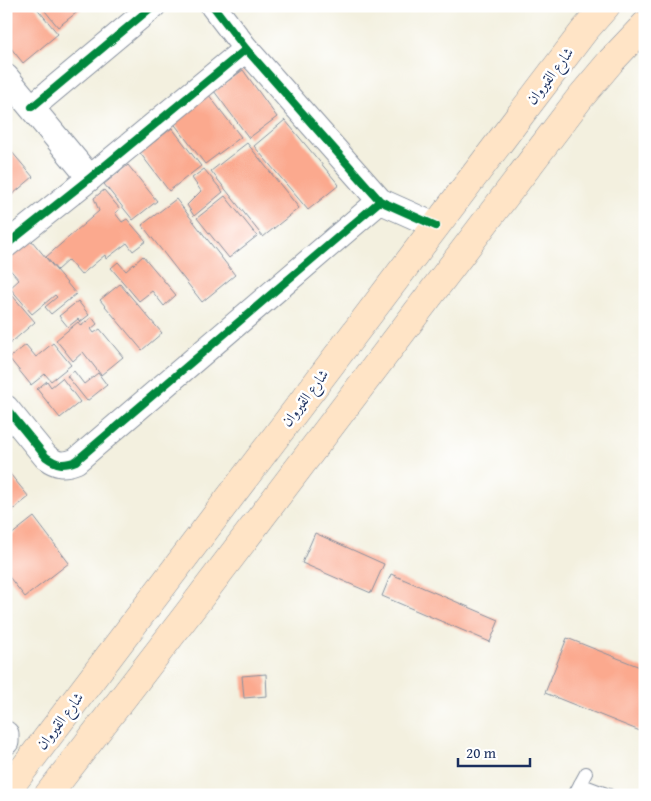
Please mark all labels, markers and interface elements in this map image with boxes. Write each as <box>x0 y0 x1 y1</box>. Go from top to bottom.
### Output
street label: شارع القيروان <box>521 43 581 111</box>
street label: شارع القيروان <box>276 365 336 433</box>
street label: شارع القيروان <box>31 688 91 756</box>
scale bar <box>458 736 531 768</box>
text: 20 m <box>466 742 497 763</box>

